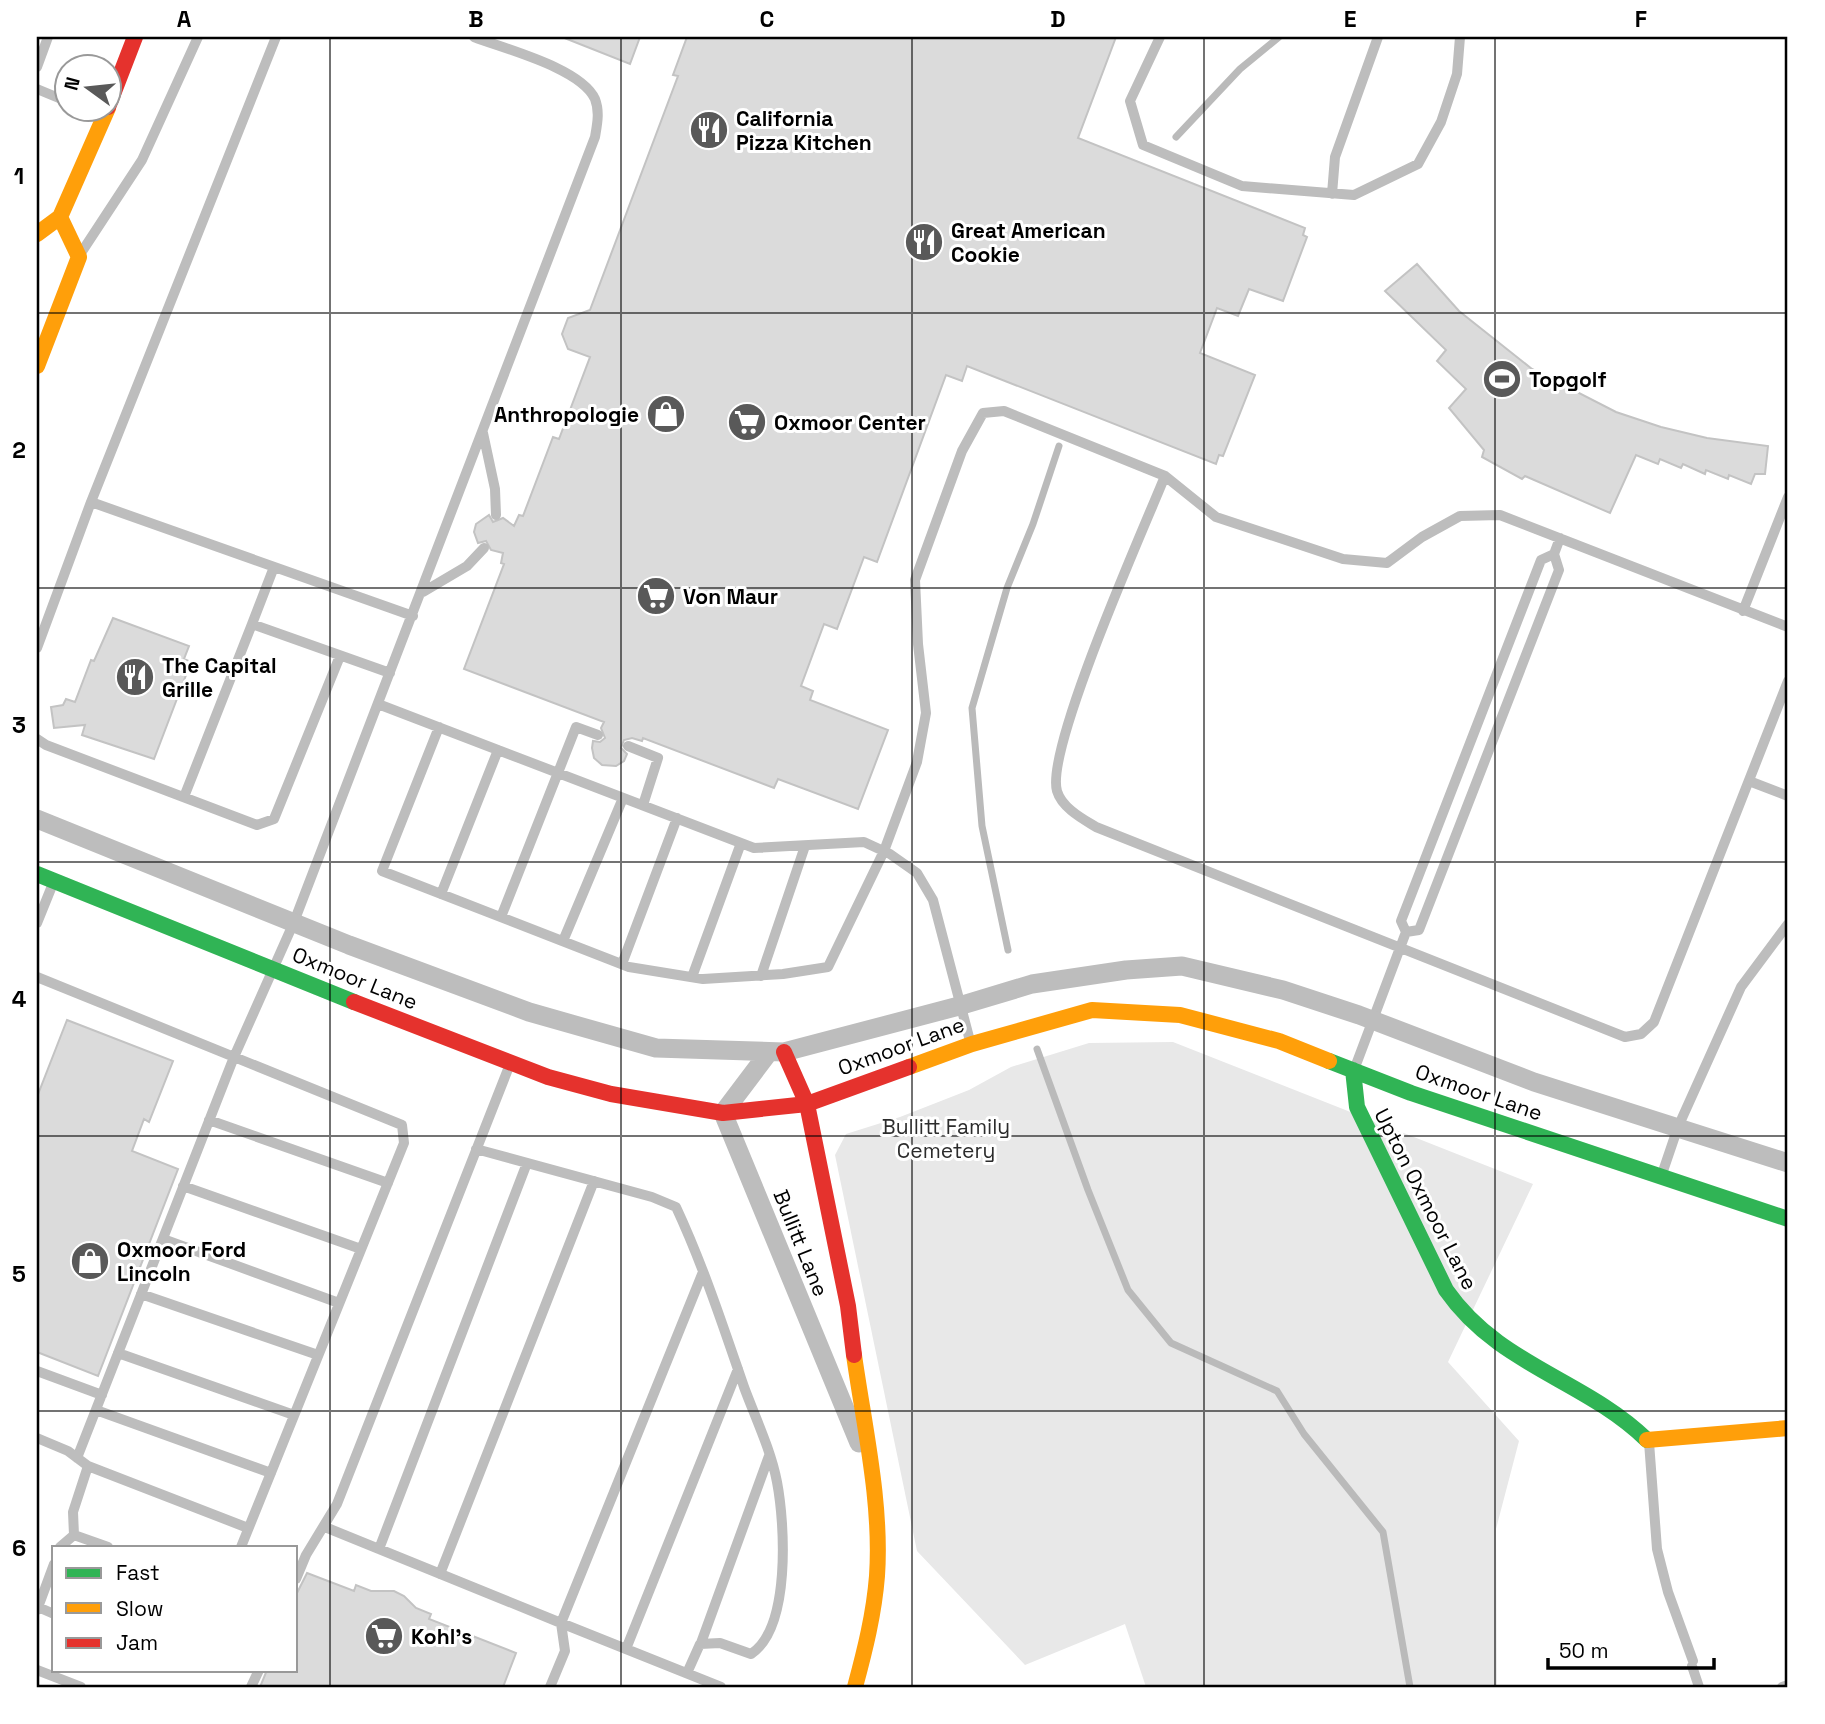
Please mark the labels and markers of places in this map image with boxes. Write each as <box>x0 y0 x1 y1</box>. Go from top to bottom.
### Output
place label: California Pizza Kitchen <box>736 105 872 156</box>
restaurant icon: California Pizza Kitchen <box>688 109 730 151</box>
place label: Great American Cookie <box>951 217 1106 268</box>
restaurant icon: Great American Cookie <box>903 221 945 263</box>
sports icon: Topgolf <box>1481 358 1523 400</box>
place label: Topgolf <box>1529 366 1607 393</box>
shop icon: Anthropologie <box>645 393 687 435</box>
place label: Anthropologie <box>494 401 639 428</box>
supermarket icon: Oxmoor Center <box>726 401 768 443</box>
place label: Oxmoor Center <box>774 409 926 436</box>
supermarket icon: Von Maur <box>635 575 677 617</box>
place label: Von Maur <box>683 583 778 610</box>
place label: The Capital Grille <box>162 652 277 703</box>
restaurant icon: The Capital Grille <box>114 656 156 698</box>
place label: Oxmoor Ford Lincoln <box>117 1236 246 1287</box>
shop icon: Oxmoor Ford Lincoln <box>69 1240 111 1282</box>
supermarket icon: Kohl's <box>363 1615 405 1657</box>
place label: Kohl's <box>411 1623 472 1650</box>

